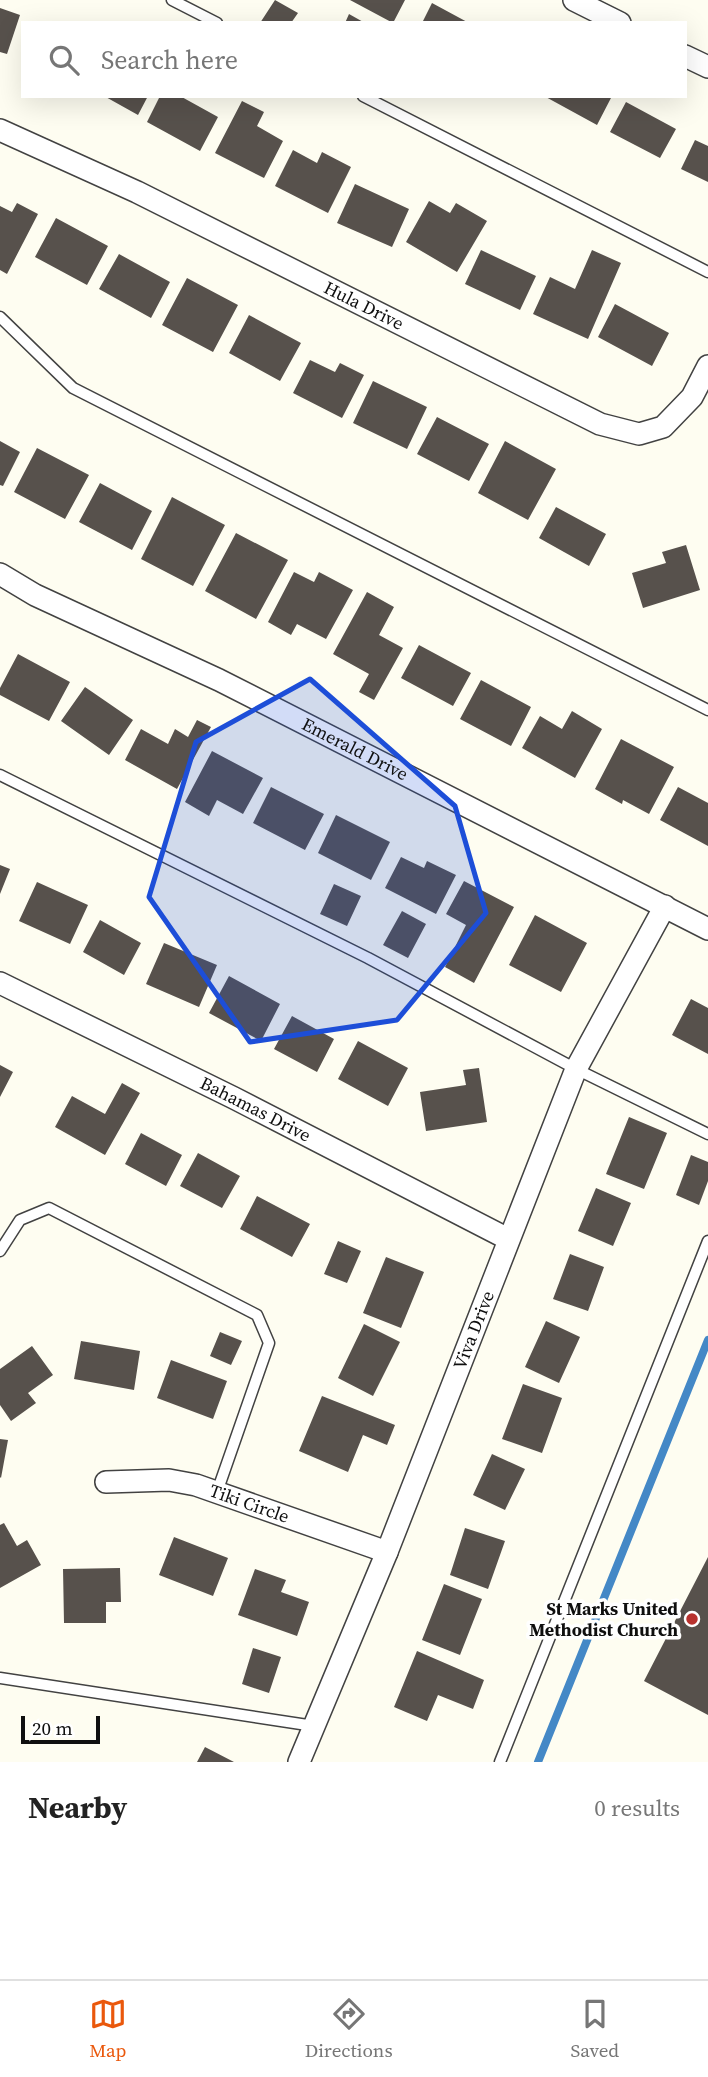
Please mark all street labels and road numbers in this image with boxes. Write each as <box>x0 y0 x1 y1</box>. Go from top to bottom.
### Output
street label: Hula Drive <box>320 275 408 336</box>
street label: Emerald Drive <box>298 711 413 786</box>
street label: Bahamas Drive <box>196 1070 315 1148</box>
street label: Viva Drive <box>447 1287 500 1373</box>
street label: Tiki Circle <box>206 1478 293 1529</box>

